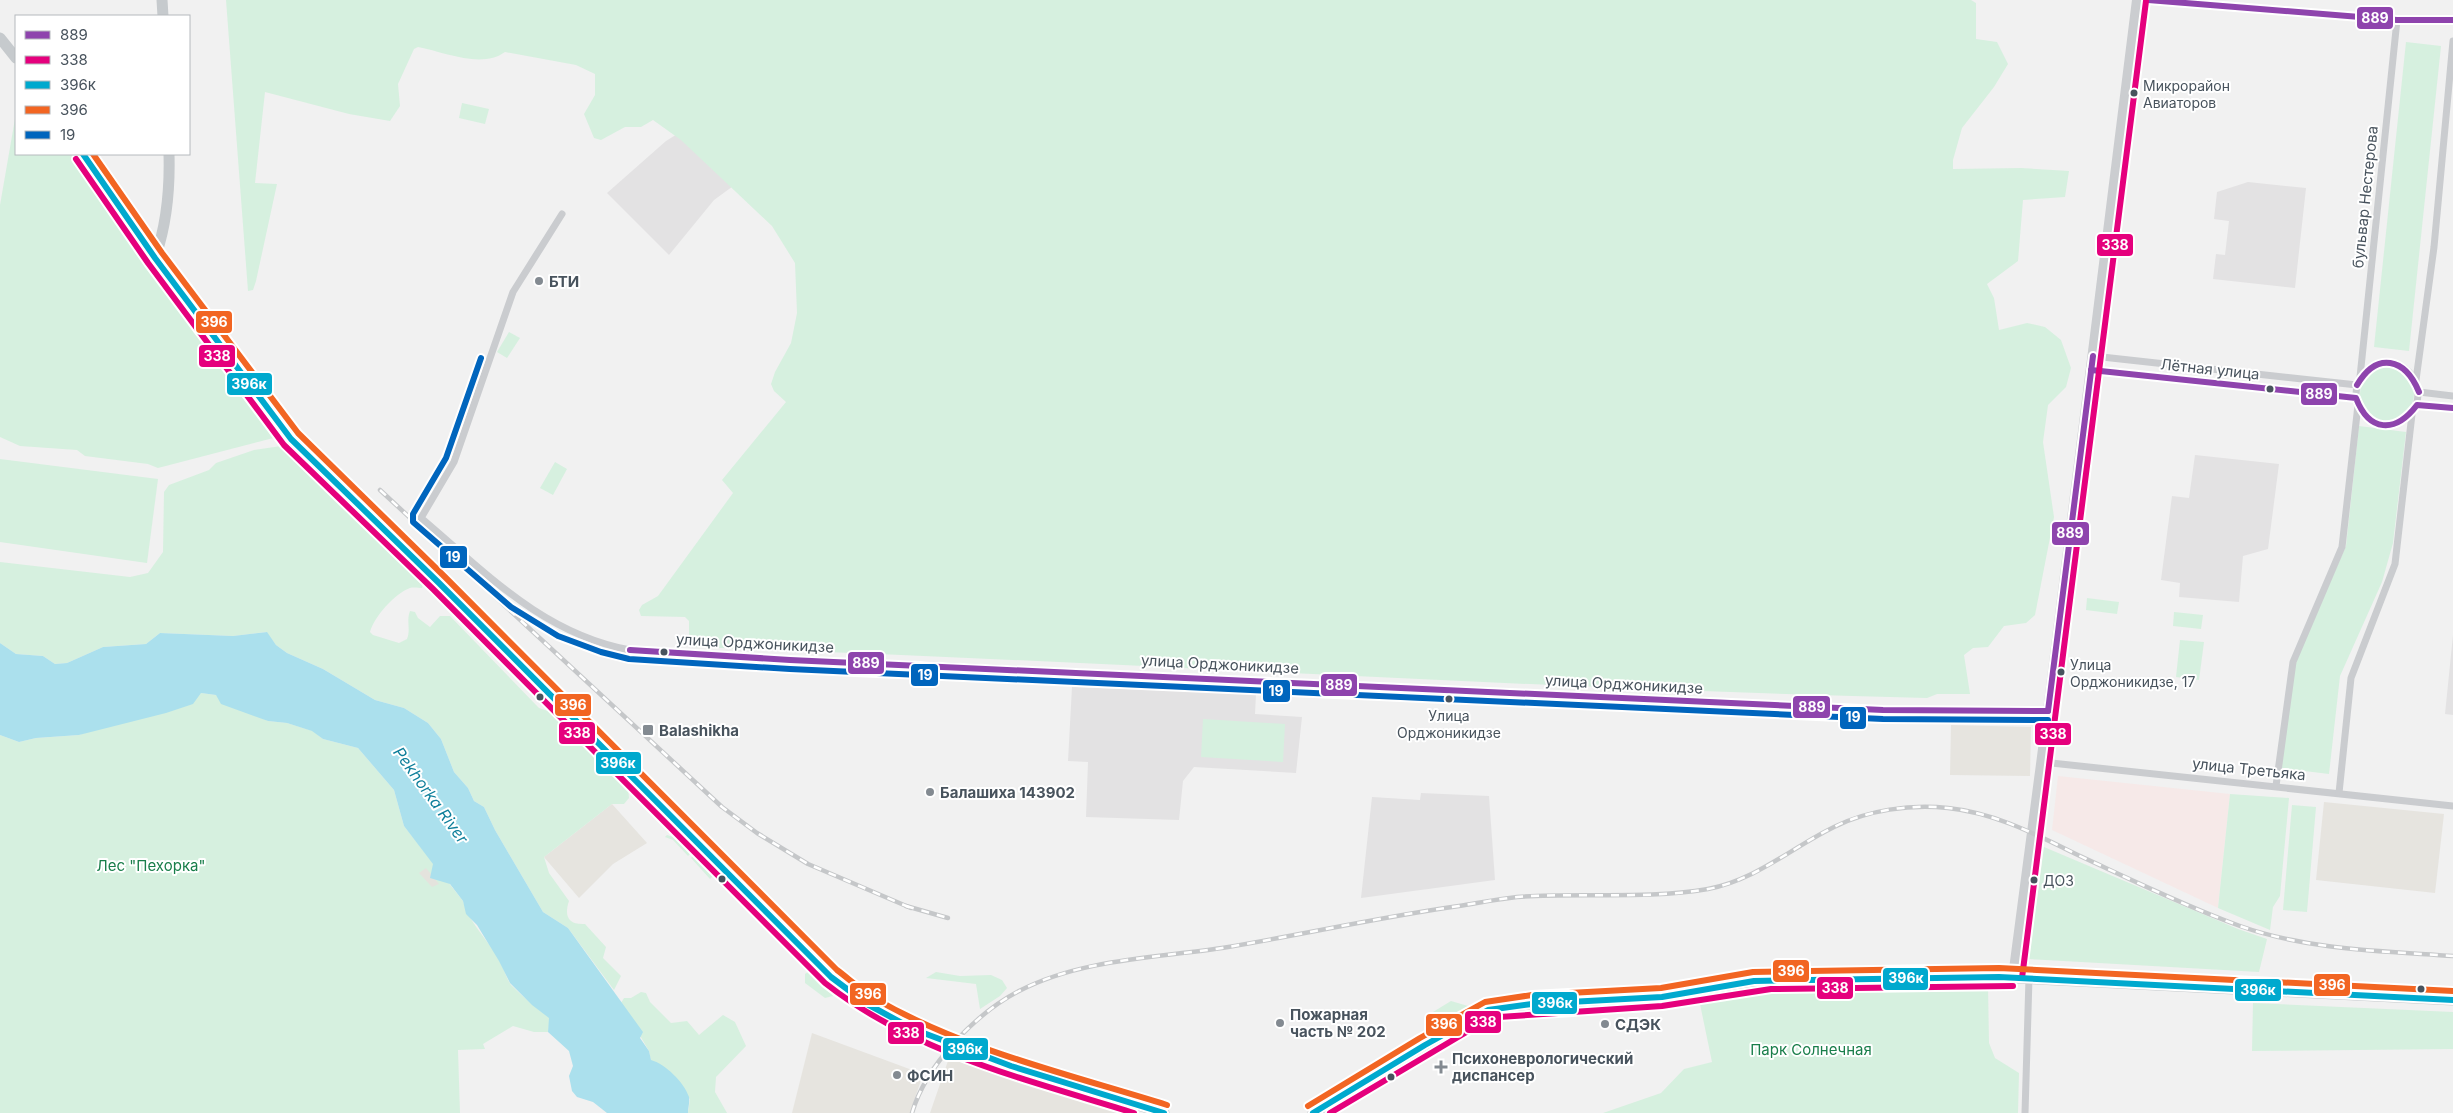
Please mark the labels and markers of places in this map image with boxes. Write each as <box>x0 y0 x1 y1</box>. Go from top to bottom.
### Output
place label: Микрорайон Авиаторов <box>2143 77 2230 111</box>
marker: Микрорайон Авиаторов <box>2129 88 2139 98</box>
place label: БТИ <box>549 272 579 291</box>
marker: БТИ <box>533 275 545 287</box>
unlabelled marker <box>2265 384 2275 394</box>
unlabelled marker <box>659 647 669 657</box>
place label: Улица Орджоникидзе, 17 <box>2070 656 2195 690</box>
marker: Улица Орджоникидзе, 17 <box>2056 667 2066 677</box>
unlabelled marker <box>535 692 545 702</box>
marker: Улица Орджоникидзе <box>1444 694 1454 704</box>
place label: Улица Орджоникидзе <box>1397 707 1501 741</box>
place label: Balashikha <box>659 721 739 740</box>
marker: Balashikha <box>641 723 655 737</box>
place label: Балашиха 143902 <box>940 783 1075 802</box>
marker: Балашиха 143902 <box>924 786 936 798</box>
place label: ДОЗ <box>2043 872 2074 889</box>
unlabelled marker <box>717 874 727 884</box>
marker: ДОЗ <box>2029 875 2039 885</box>
unlabelled marker <box>2416 984 2426 994</box>
place label: Пожарная часть № 202 <box>1290 1005 1386 1041</box>
place label: СДЭК <box>1615 1015 1661 1034</box>
marker: Пожарная часть № 202 <box>1274 1017 1286 1029</box>
marker: СДЭК <box>1599 1018 1611 1030</box>
place label: Психоневрологический диспансер <box>1452 1049 1633 1085</box>
marker: Психоневрологический диспансер <box>1434 1060 1448 1074</box>
place label: ФСИН <box>907 1066 953 1085</box>
marker: ФСИН <box>891 1069 903 1081</box>
unlabelled marker <box>1386 1072 1396 1082</box>

